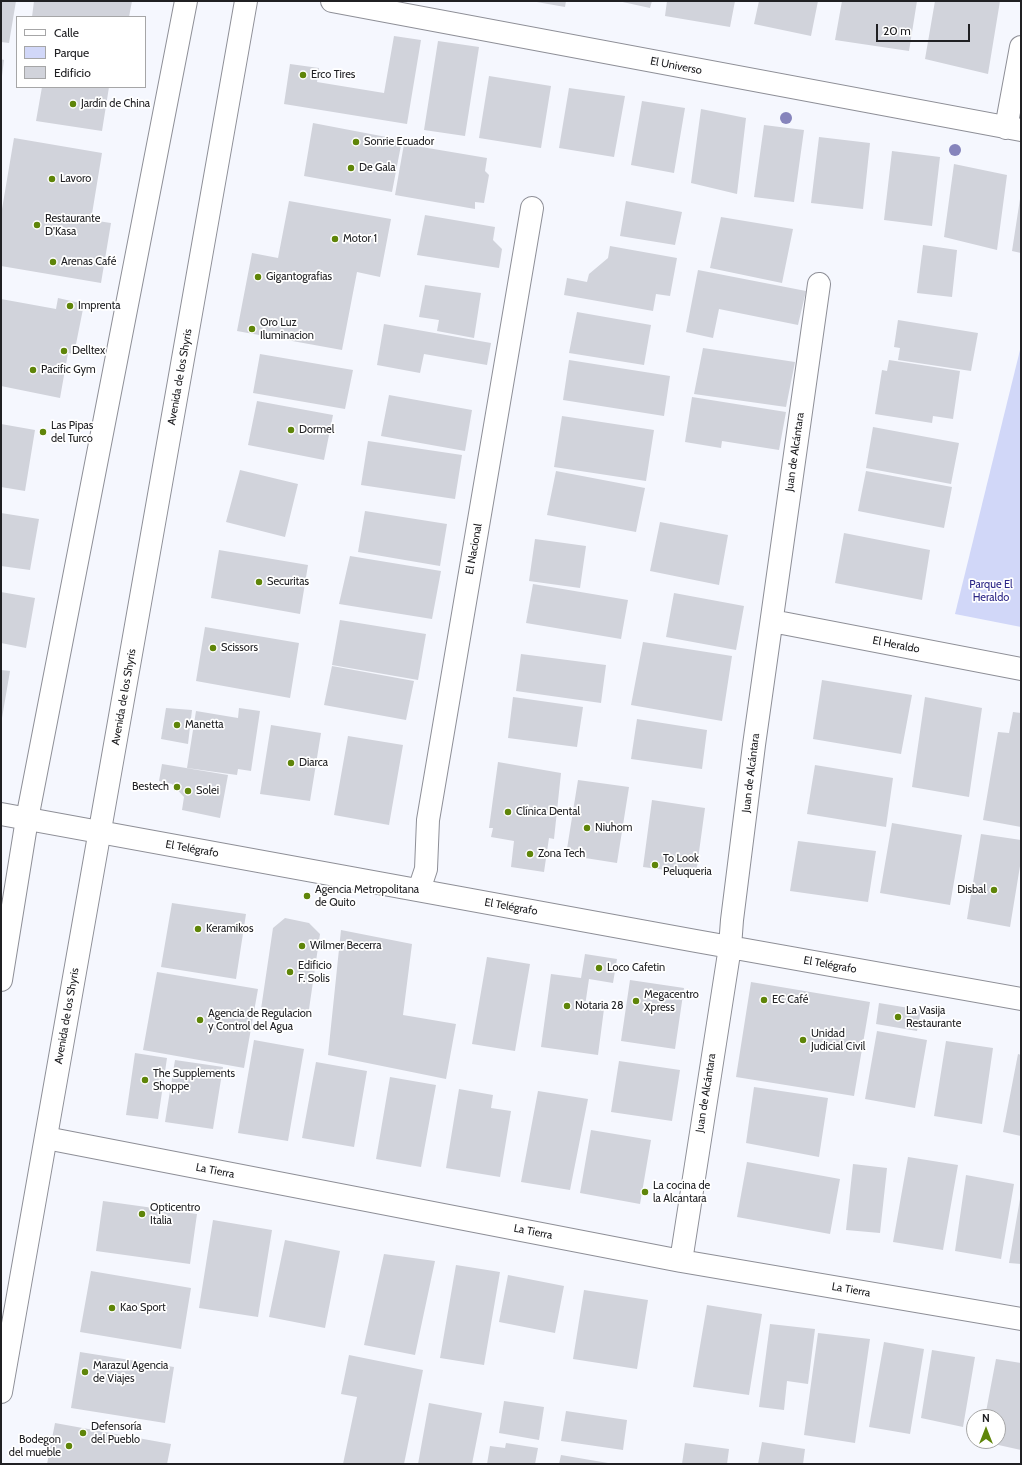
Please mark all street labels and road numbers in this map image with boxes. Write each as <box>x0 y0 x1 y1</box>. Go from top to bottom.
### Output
street label: El Universo <box>649 55 703 77</box>
street label: Avenida de los Shyris <box>165 328 195 426</box>
street label: Juan de Alcántara <box>783 412 807 492</box>
street label: El Nacional <box>463 523 485 575</box>
street label: El Heraldo <box>871 634 921 656</box>
street label: Avenida de los Shyris <box>109 648 139 746</box>
street label: Juan de Alcántara <box>740 733 762 813</box>
street label: El Telégrafo <box>164 838 220 860</box>
street label: El Telégrafo <box>483 896 539 918</box>
street label: El Telégrafo <box>802 954 858 976</box>
street label: Avenida de los Shyris <box>52 967 82 1065</box>
street label: Juan de Alcántara <box>693 1053 719 1133</box>
street label: La Tierra <box>195 1161 235 1181</box>
street label: La Tierra <box>513 1222 553 1242</box>
street label: La Tierra <box>831 1280 871 1300</box>

